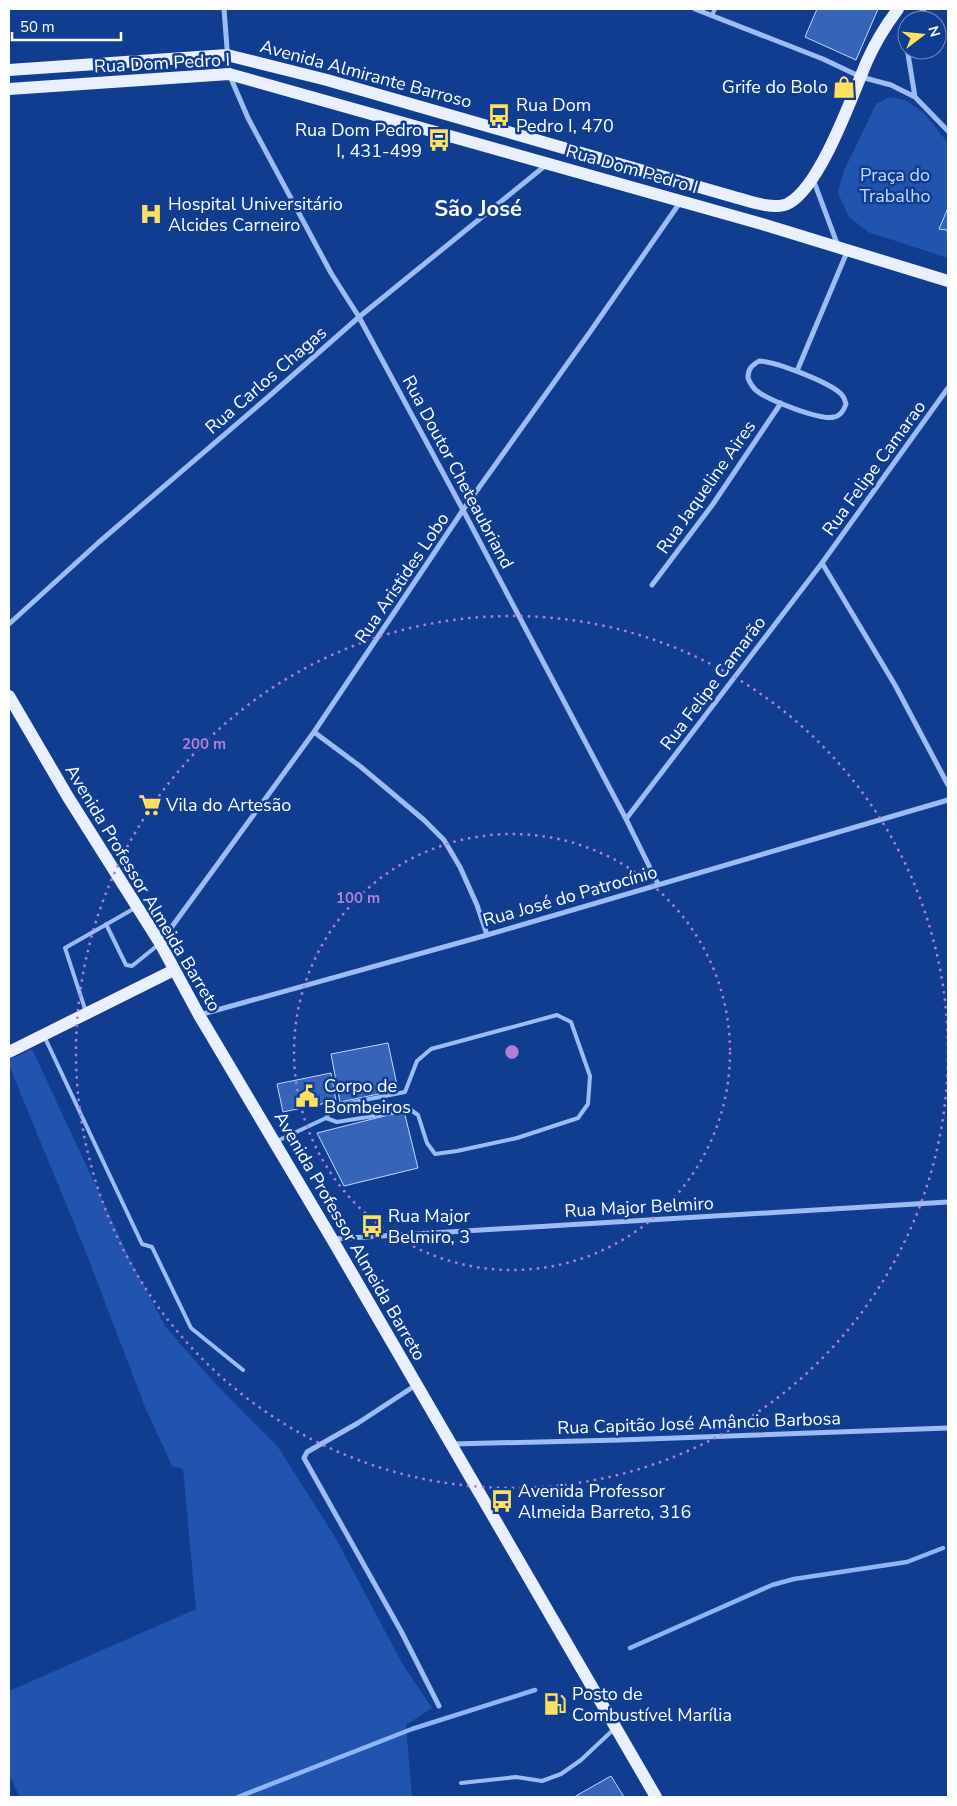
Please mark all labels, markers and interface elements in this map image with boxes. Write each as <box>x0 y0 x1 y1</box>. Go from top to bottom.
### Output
scale bar <box>12 10 121 42</box>
north arrow <box>897 10 947 60</box>
text: 50 m <box>20 17 55 37</box>
text: N <box>923 24 945 39</box>
street label: Avenida Almirante Barroso <box>258 34 474 114</box>
street label: Rua Dom Pedro I <box>93 47 231 79</box>
shop icon: Grife do Bolo <box>831 74 857 100</box>
place label: Grife do Bolo <box>722 75 828 99</box>
place label: Rua Dom Pedro I, 470 <box>516 93 614 138</box>
bus stop icon: Rua Dom Pedro I, 470 <box>486 102 512 128</box>
place label: Rua Dom Pedro I, 431-499 <box>295 118 422 163</box>
bus stop icon: Rua Dom Pedro I, 431-499 <box>426 127 452 153</box>
street label: Rua Dom Pedro I <box>563 139 701 199</box>
park label: Praça do Trabalho <box>860 163 930 208</box>
place label: Hospital Universitário Alcides Carneiro <box>168 192 343 237</box>
district label: São José <box>434 194 522 224</box>
hospital icon: Hospital Universitário Alcides Carneiro <box>138 201 164 227</box>
street label: Rua Carlos Chagas <box>200 321 332 439</box>
street label: Rua Doutor Cheteaubriand <box>397 371 519 573</box>
street label: Rua Felipe Camarao <box>817 395 931 541</box>
street label: Rua Jaqueline Aires <box>651 416 761 558</box>
street label: Rua Aristides Lobo <box>349 508 455 648</box>
street label: Rua Felipe Camarão <box>655 611 771 755</box>
text: 200 m <box>182 734 226 754</box>
street label: Avenida Professor Almeida Barreto <box>60 760 226 1016</box>
supermarket icon: Vila do Artesão <box>137 792 163 818</box>
place label: Vila do Artesão <box>165 793 291 817</box>
street label: Rua José do Patrocínio <box>480 860 660 932</box>
text: 100 m <box>336 888 380 908</box>
centre of rings <box>503 1043 521 1061</box>
place label: Corpo de Bombeiros <box>324 1074 411 1119</box>
public building icon: Corpo de Bombeiros <box>294 1083 320 1109</box>
street label: Avenida Professor Almeida Barreto <box>269 1107 431 1365</box>
street label: Rua Major Belmiro <box>564 1191 714 1223</box>
place label: Rua Major Belmiro, 3 <box>388 1204 470 1249</box>
bus stop icon: Rua Major Belmiro, 3 <box>359 1213 385 1239</box>
street label: Rua Capitão José Amâncio Barbosa <box>557 1406 841 1440</box>
place label: Avenida Professor Almeida Barreto, 316 <box>518 1479 691 1524</box>
bus stop icon: Avenida Professor Almeida Barreto, 316 <box>489 1488 515 1514</box>
place label: Posto de Combustível Marília <box>572 1682 732 1727</box>
fuel station icon: Posto de Combustível Marília <box>542 1691 568 1717</box>

